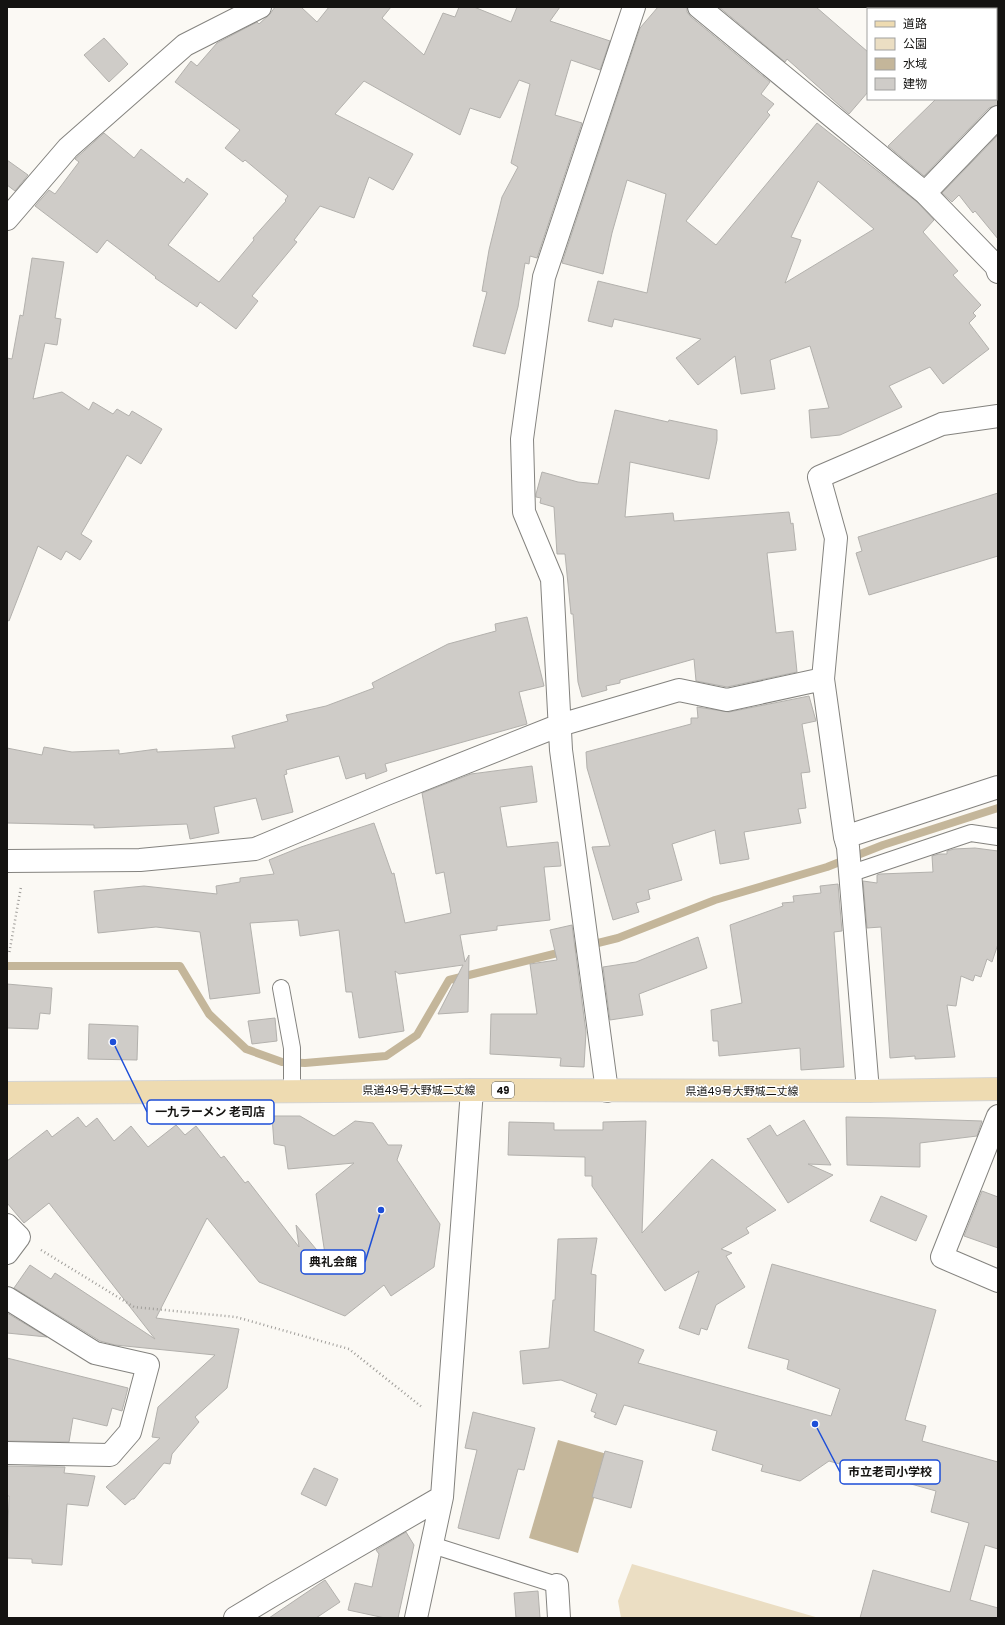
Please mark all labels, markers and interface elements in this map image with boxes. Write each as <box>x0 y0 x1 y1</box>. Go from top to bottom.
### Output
legend <box>867 8 997 100</box>
text: 道路 <box>903 15 927 32</box>
text: 公園 <box>903 35 927 52</box>
text: 水域 <box>903 55 927 72</box>
text: 建物 <box>903 75 927 92</box>
street label: 県道49号大野城二丈線 <box>363 1082 475 1098</box>
road number: 49 <box>492 1082 514 1098</box>
street label: 県道49号大野城二丈線 <box>686 1083 798 1099</box>
callout: 一九ラーメン 老司店 <box>147 1100 274 1124</box>
text: 一九ラーメン 老司店 <box>155 1103 265 1120</box>
callout: 典礼会館 <box>301 1250 365 1274</box>
text: 典礼会館 <box>309 1253 357 1270</box>
callout: 市立老司小学校 <box>840 1460 940 1484</box>
text: 市立老司小学校 <box>848 1463 932 1480</box>

